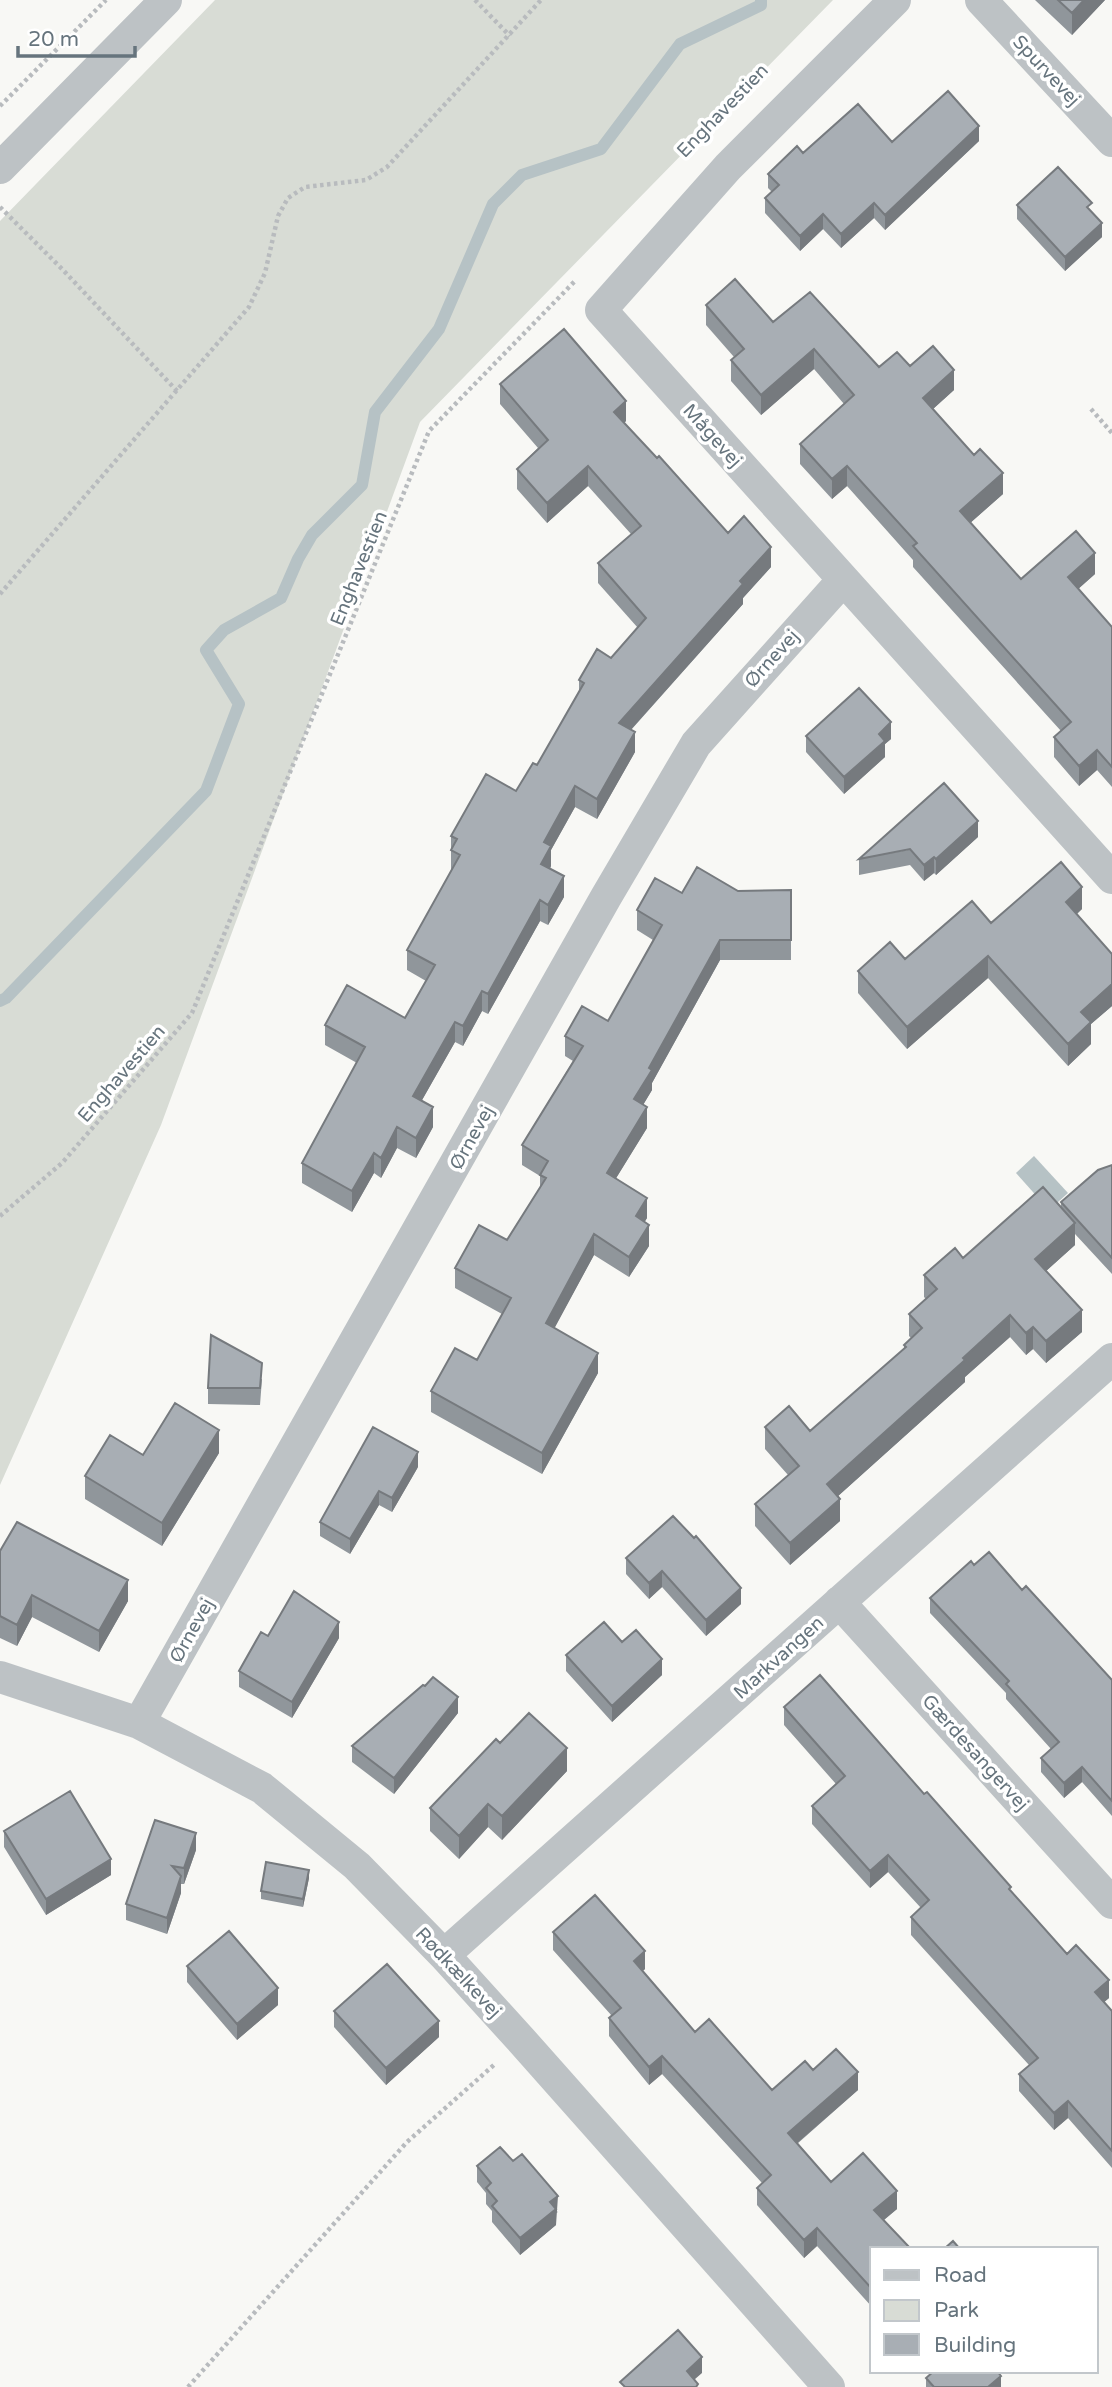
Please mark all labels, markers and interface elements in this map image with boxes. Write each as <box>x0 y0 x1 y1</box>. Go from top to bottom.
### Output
scale bar <box>18 14 135 58</box>
text: 20 m <box>28 27 79 52</box>
street label: Spurvevej <box>1008 31 1084 111</box>
street label: Enghavestien <box>673 59 773 162</box>
street label: Mågevej <box>678 400 746 472</box>
street label: Enghavestien <box>326 508 392 629</box>
street label: Ørnevej <box>740 625 803 692</box>
street label: Enghavestien <box>74 1021 170 1127</box>
street label: Ørnevej <box>445 1101 499 1174</box>
street label: Ørnevej <box>165 1594 219 1667</box>
street label: Markvangen <box>729 1612 828 1704</box>
street label: Gærdesangervej <box>917 1690 1033 1815</box>
street label: Rødkælkevej <box>411 1923 506 2022</box>
legend <box>870 2247 1098 2373</box>
text: Road <box>934 2263 987 2288</box>
text: Park <box>934 2298 979 2323</box>
text: Building <box>934 2333 1016 2358</box>

